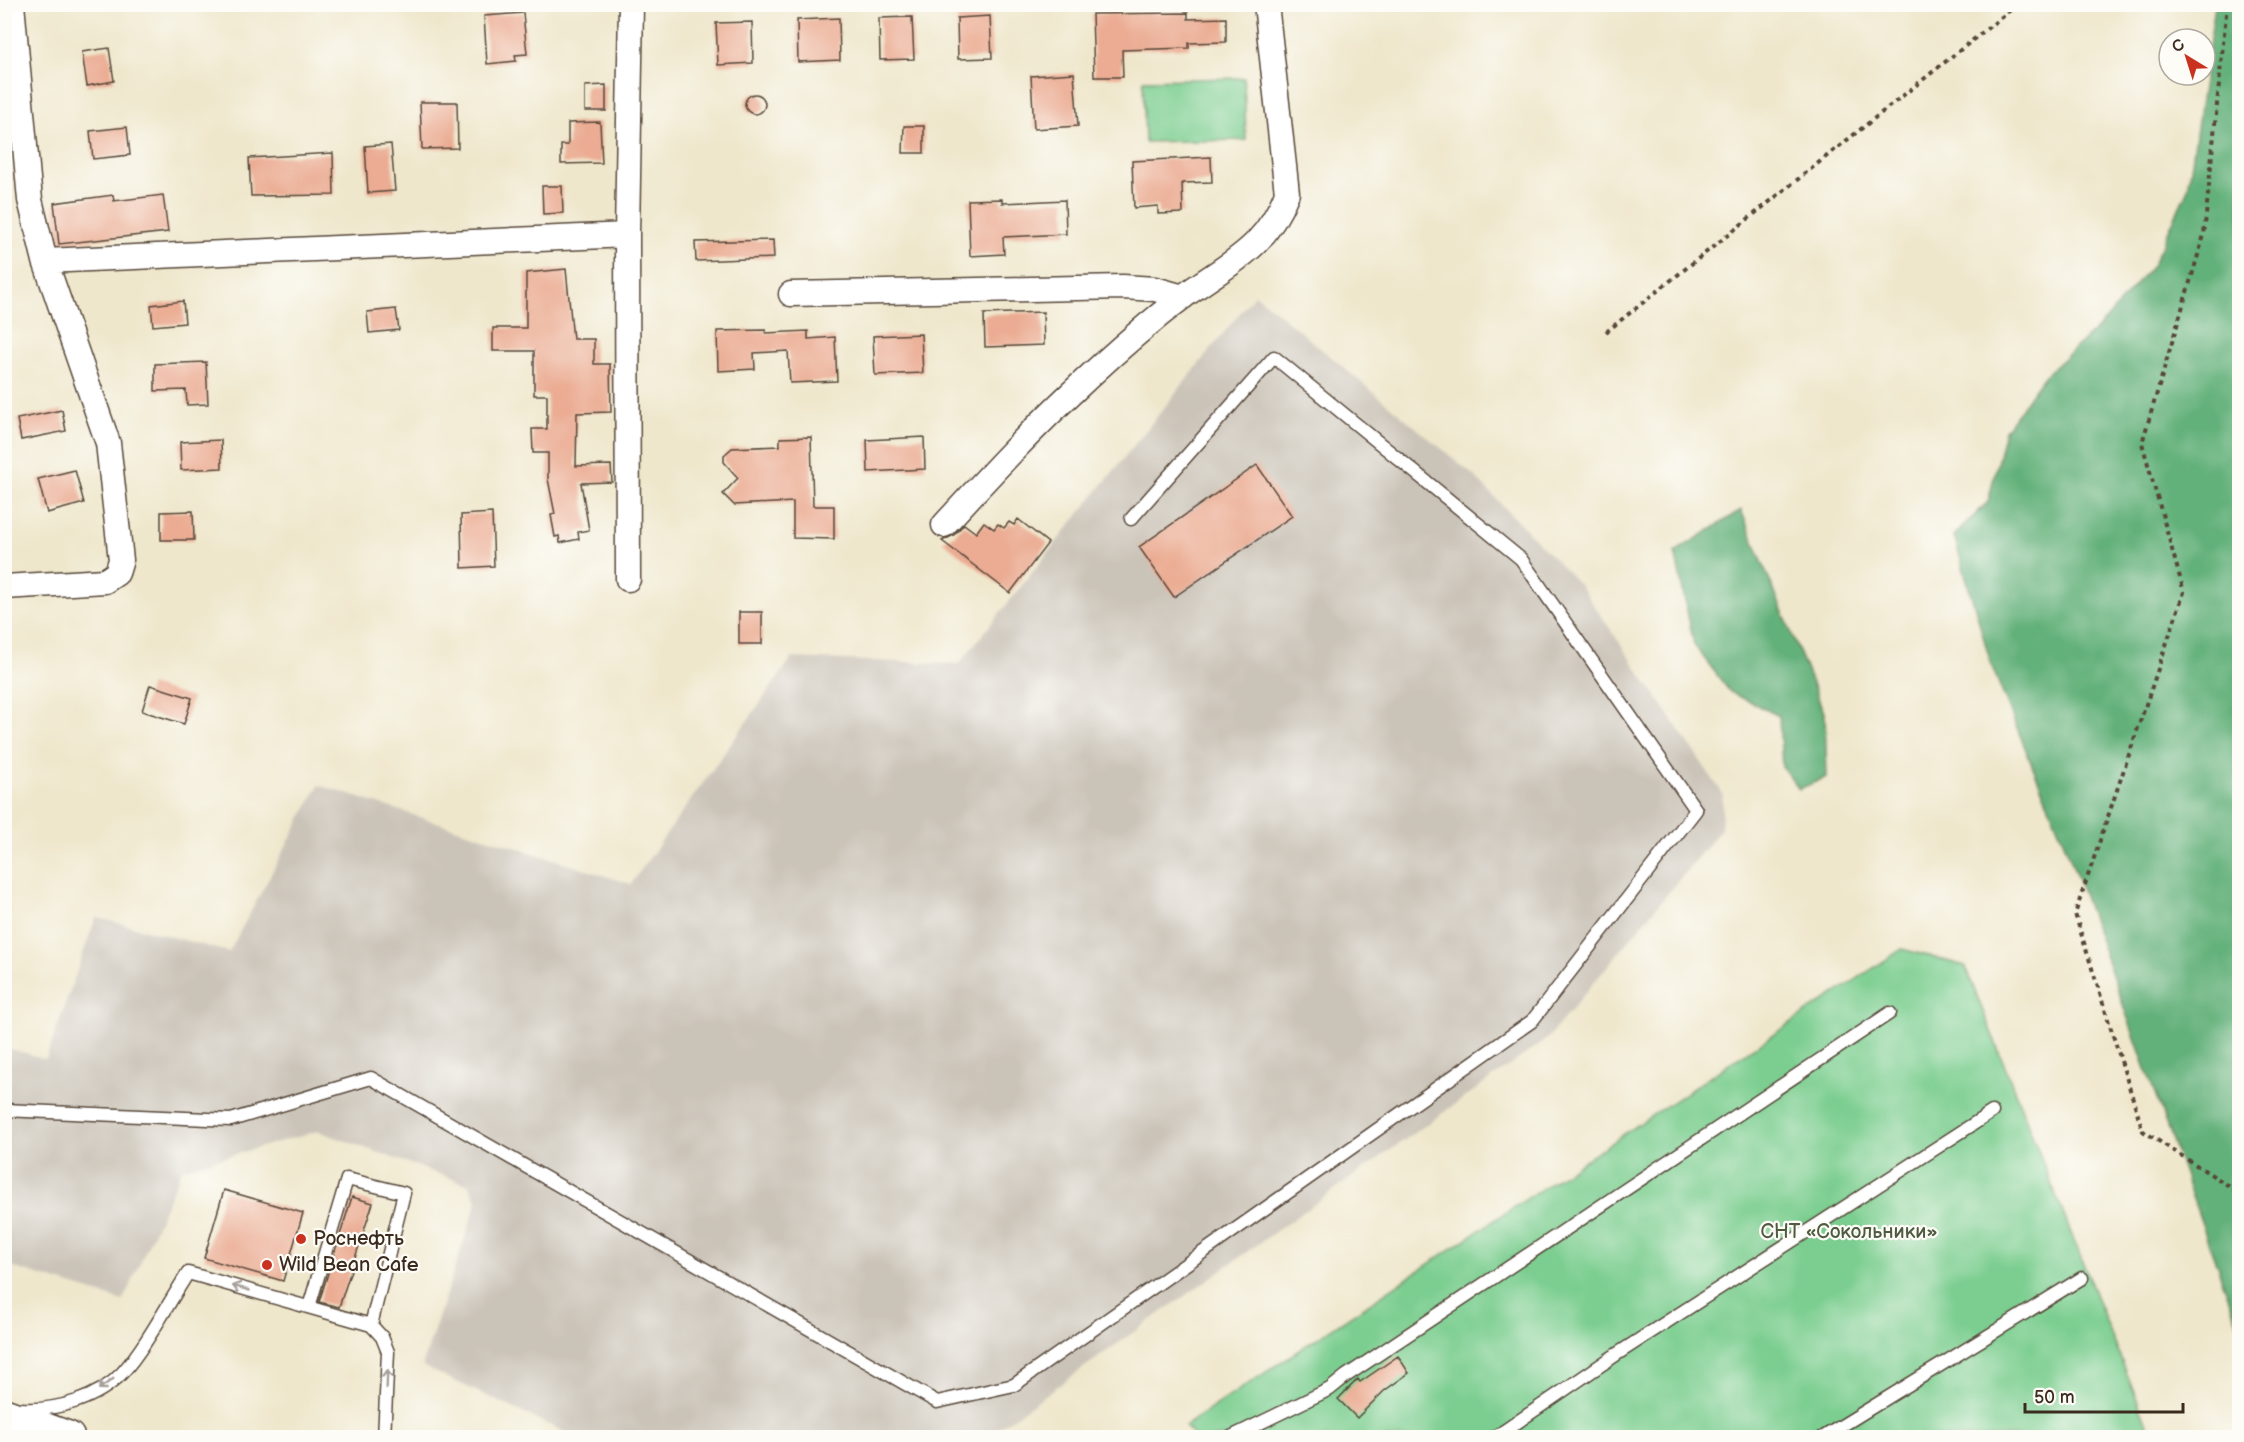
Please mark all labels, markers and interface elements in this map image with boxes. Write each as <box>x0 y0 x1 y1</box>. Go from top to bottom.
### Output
north arrow <box>2157 27 2217 87</box>
text: С <box>2168 35 2189 57</box>
park label: СНТ «Сокольники» <box>1760 1220 1938 1244</box>
place label: Роснефть <box>313 1227 404 1251</box>
marker: Роснефть <box>294 1232 308 1246</box>
place label: Wild Bean Cafe <box>279 1253 419 1277</box>
marker: Wild Bean Cafe <box>260 1258 274 1272</box>
one-way arrow <box>232 1282 251 1293</box>
one-way arrow <box>382 1370 393 1390</box>
scale bar <box>2025 1376 2182 1414</box>
one-way arrow <box>98 1378 114 1390</box>
text: 50 m <box>2034 1387 2075 1408</box>

